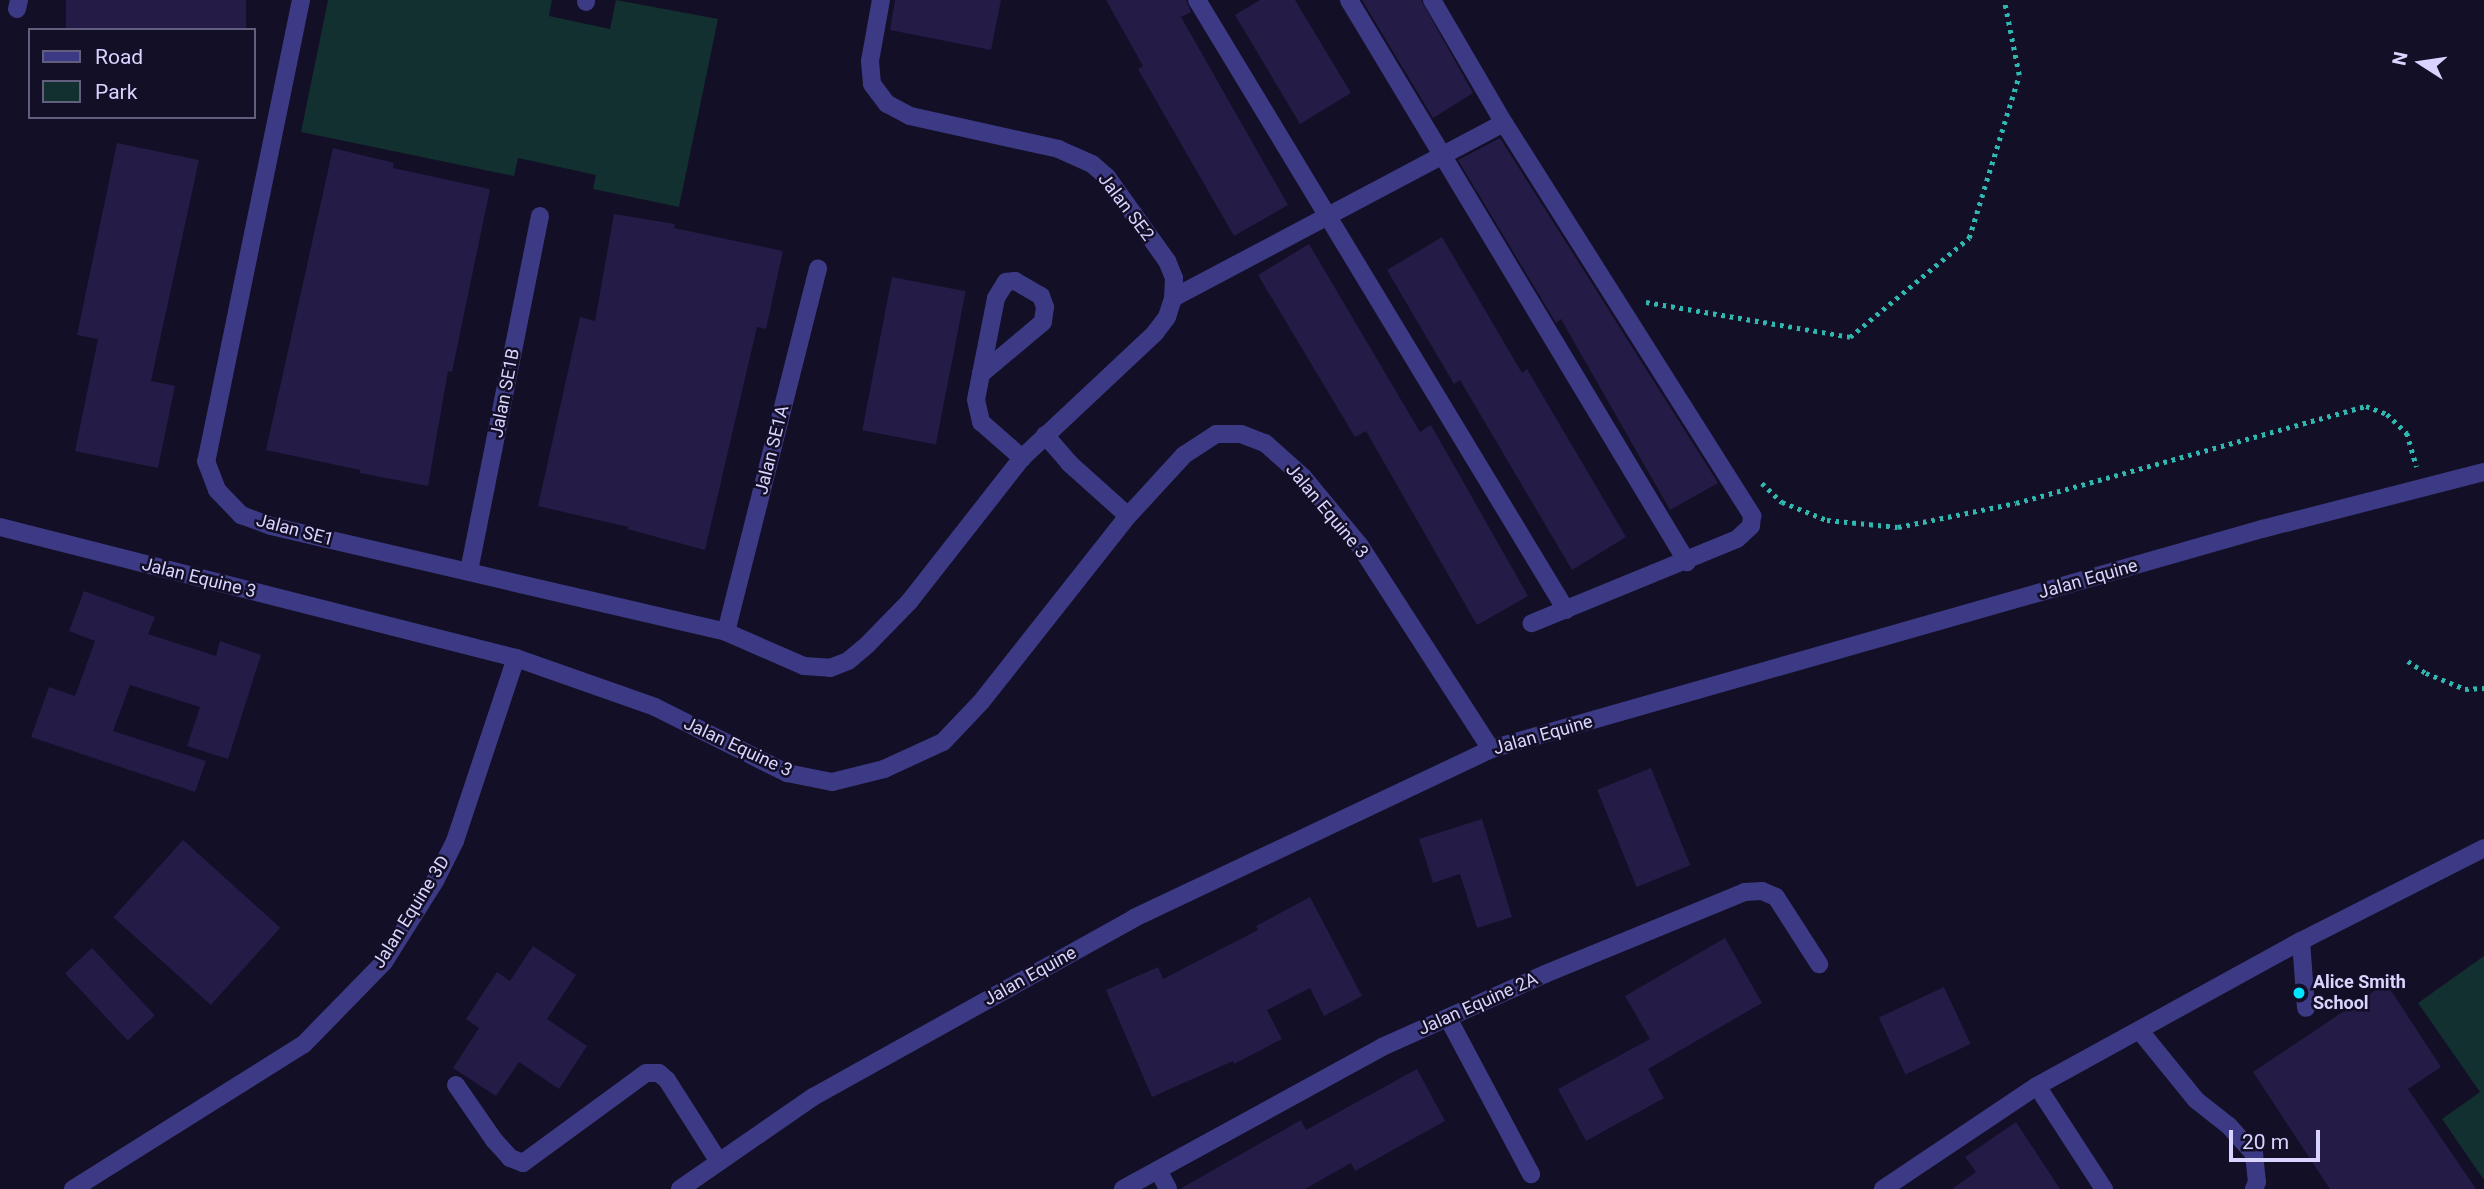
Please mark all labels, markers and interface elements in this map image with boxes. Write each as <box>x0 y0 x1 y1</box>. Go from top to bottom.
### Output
legend <box>28 28 256 119</box>
north arrow <box>2386 28 2456 98</box>
text: Road <box>95 45 143 69</box>
text: N <box>2387 50 2413 67</box>
text: Park <box>95 80 137 104</box>
street label: Jalan SE2 <box>1094 169 1158 245</box>
street label: Jalan SE1B <box>486 346 524 440</box>
street label: Jalan SE1A <box>751 403 793 497</box>
street label: Jalan Equine 3 <box>1281 459 1373 563</box>
street label: Jalan SE1 <box>254 509 336 551</box>
street label: Jalan Equine 3 <box>140 553 258 603</box>
street label: Jalan Equine <box>2036 555 2140 603</box>
street label: Jalan Equine <box>1491 711 1595 759</box>
street label: Jalan Equine 3 <box>680 712 796 782</box>
street label: Jalan Equine 3D <box>368 852 454 972</box>
street label: Jalan Equine <box>980 942 1080 1010</box>
street label: Jalan Equine 2A <box>1415 968 1541 1040</box>
place label: Alice Smith School <box>2313 972 2406 1014</box>
marker: Alice Smith School <box>2291 985 2307 1001</box>
scale bar <box>2232 1116 2323 1160</box>
text: 20 m <box>2242 1130 2289 1154</box>

